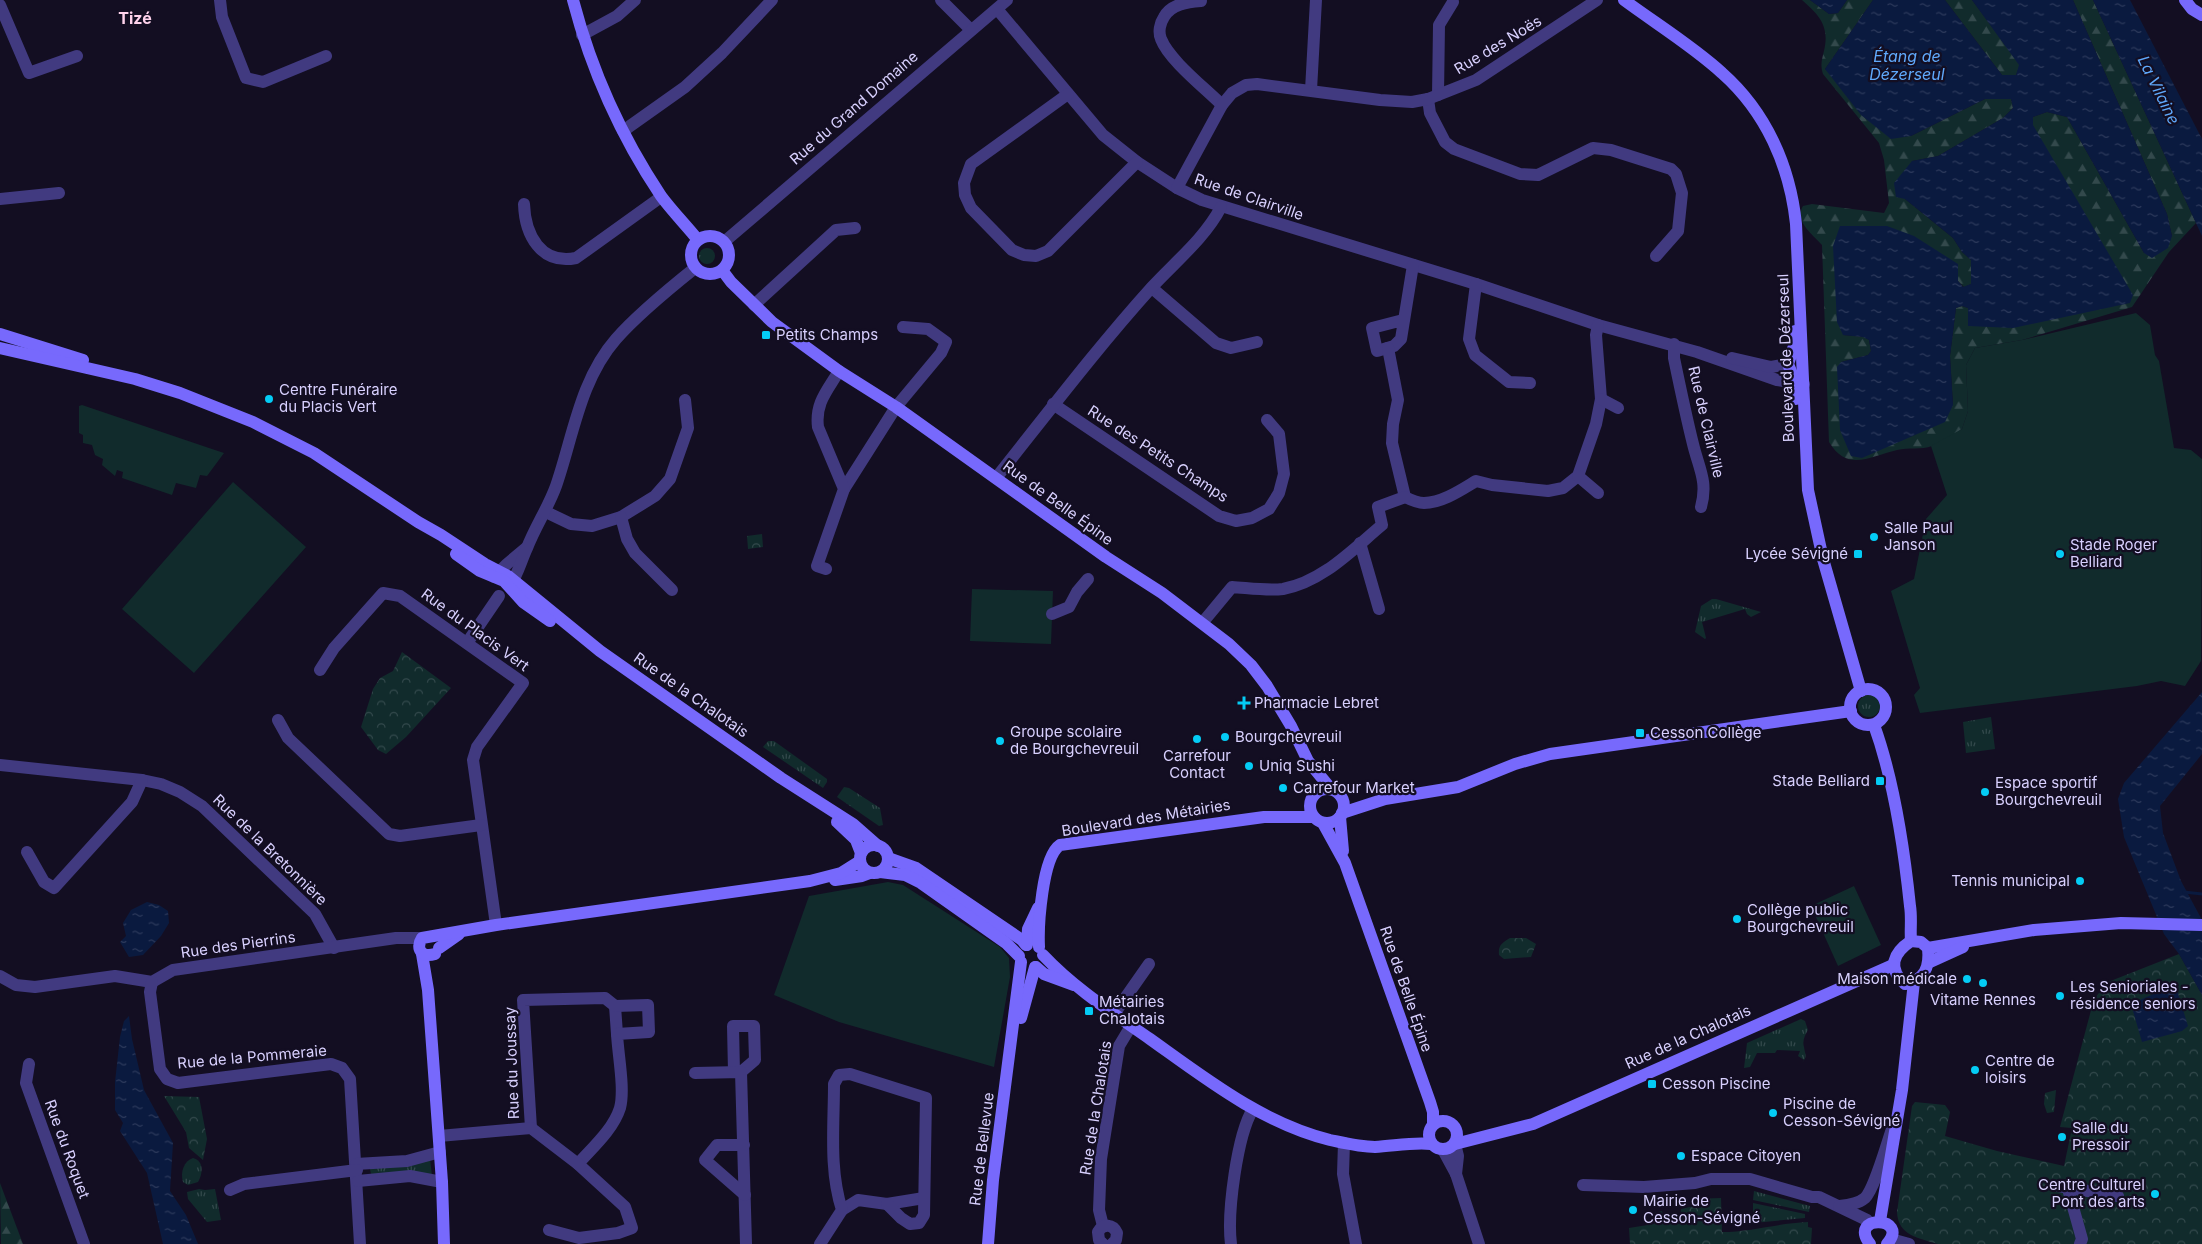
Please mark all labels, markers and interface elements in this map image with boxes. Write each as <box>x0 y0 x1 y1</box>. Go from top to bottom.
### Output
district label: Tizé <box>118 8 152 28</box>
street label: Rue des Noës <box>1451 11 1545 78</box>
water label: Étang de Dézerseul <box>1869 46 1945 84</box>
street label: Rue du Grand Domaine <box>786 47 922 169</box>
water label: La Vilaine <box>2134 52 2184 128</box>
street label: Rue de Clairville <box>1192 169 1306 224</box>
street label: Boulevard de Dézerseul <box>1773 274 1798 443</box>
place label: Petits Champs <box>776 325 878 344</box>
marker: Petits Champs <box>760 329 772 341</box>
street label: Rue de Clairville <box>1684 364 1729 480</box>
place label: Centre Funéraire du Placis Vert <box>279 380 398 416</box>
marker: Centre Funéraire du Placis Vert <box>263 393 275 405</box>
street label: Rue des Petits Champs <box>1084 401 1232 506</box>
street label: Rue de Belle Épine <box>999 456 1117 549</box>
place label: Salle Paul Janson <box>1884 518 1953 554</box>
marker: Salle Paul Janson <box>1868 531 1880 543</box>
place label: Stade Roger Belliard <box>2070 535 2158 571</box>
place label: Lycée Sévigné <box>1745 544 1848 563</box>
marker: Lycée Sévigné <box>1852 548 1864 560</box>
marker: Stade Roger Belliard <box>2054 548 2066 560</box>
street label: Rue du Placis Vert <box>418 584 533 675</box>
street label: Rue de la Chalotais <box>630 648 752 741</box>
place label: Pharmacie Lebret <box>1254 693 1379 712</box>
marker: Pharmacie Lebret <box>1238 697 1250 709</box>
place label: Groupe scolaire de Bourgchevreuil <box>1010 722 1139 758</box>
place label: Cesson Collège <box>1650 723 1762 742</box>
place label: Bourgchevreuil <box>1235 727 1342 746</box>
marker: Cesson Collège <box>1634 727 1646 739</box>
marker: Bourgchevreuil <box>1219 731 1231 743</box>
marker: Carrefour Contact <box>1191 733 1203 745</box>
marker: Groupe scolaire de Bourgchevreuil <box>994 735 1006 747</box>
place label: Carrefour Contact <box>1163 746 1231 782</box>
place label: Uniq Sushi <box>1259 756 1335 775</box>
marker: Uniq Sushi <box>1243 760 1255 772</box>
place label: Stade Belliard <box>1772 771 1870 790</box>
place label: Espace sportif Bourgchevreuil <box>1995 773 2102 809</box>
marker: Stade Belliard <box>1874 775 1886 787</box>
place label: Carrefour Market <box>1293 778 1415 797</box>
marker: Carrefour Market <box>1277 782 1289 794</box>
marker: Espace sportif Bourgchevreuil <box>1979 786 1991 798</box>
street label: Rue de la Bretonnière <box>209 790 332 909</box>
street label: Boulevard des Métairies <box>1060 795 1232 840</box>
place label: Tennis municipal <box>1951 871 2070 890</box>
marker: Tennis municipal <box>2074 875 2086 887</box>
place label: Collège public Bourgchevreuil <box>1747 900 1854 936</box>
marker: Collège public Bourgchevreuil <box>1731 913 1743 925</box>
street label: Rue de Belle Épine <box>1376 923 1437 1054</box>
street label: Rue des Pierrins <box>179 927 297 962</box>
place label: Maison médicale <box>1837 969 1957 988</box>
marker: Maison médicale <box>1961 973 1973 985</box>
marker: Vitame Rennes <box>1977 977 1989 989</box>
place label: Les Senioriales - résidence seniors <box>2070 977 2196 1013</box>
place label: Vitame Rennes <box>1930 990 2036 1009</box>
marker: Les Senioriales - résidence seniors <box>2054 990 2066 1002</box>
place label: Métairies Chalotais <box>1099 992 1165 1028</box>
street label: Rue de la Chalotais <box>1622 1000 1754 1073</box>
marker: Métairies Chalotais <box>1083 1005 1095 1017</box>
street label: Rue du Joussay <box>500 1006 523 1120</box>
street label: Rue de la Chalotais <box>1076 1039 1116 1176</box>
street label: Rue de la Pommeraie <box>176 1041 327 1072</box>
place label: Centre de loisirs <box>1985 1051 2055 1087</box>
marker: Centre de loisirs <box>1969 1064 1981 1076</box>
place label: Cesson Piscine <box>1662 1074 1771 1093</box>
marker: Cesson Piscine <box>1646 1078 1658 1090</box>
street label: Rue de Bellevue <box>965 1091 998 1207</box>
place label: Piscine de Cesson-Sévigné <box>1783 1094 1900 1130</box>
street label: Rue du Roquet <box>41 1097 94 1201</box>
marker: Piscine de Cesson-Sévigné <box>1767 1107 1779 1119</box>
place label: Salle du Pressoir <box>2072 1118 2130 1154</box>
marker: Salle du Pressoir <box>2056 1131 2068 1143</box>
place label: Espace Citoyen <box>1691 1146 1801 1165</box>
marker: Espace Citoyen <box>1675 1150 1687 1162</box>
place label: Centre Culturel Pont des arts <box>2038 1175 2145 1211</box>
marker: Centre Culturel Pont des arts <box>2149 1188 2161 1200</box>
place label: Mairie de Cesson-Sévigné <box>1643 1191 1760 1227</box>
marker: Mairie de Cesson-Sévigné <box>1627 1204 1639 1216</box>

